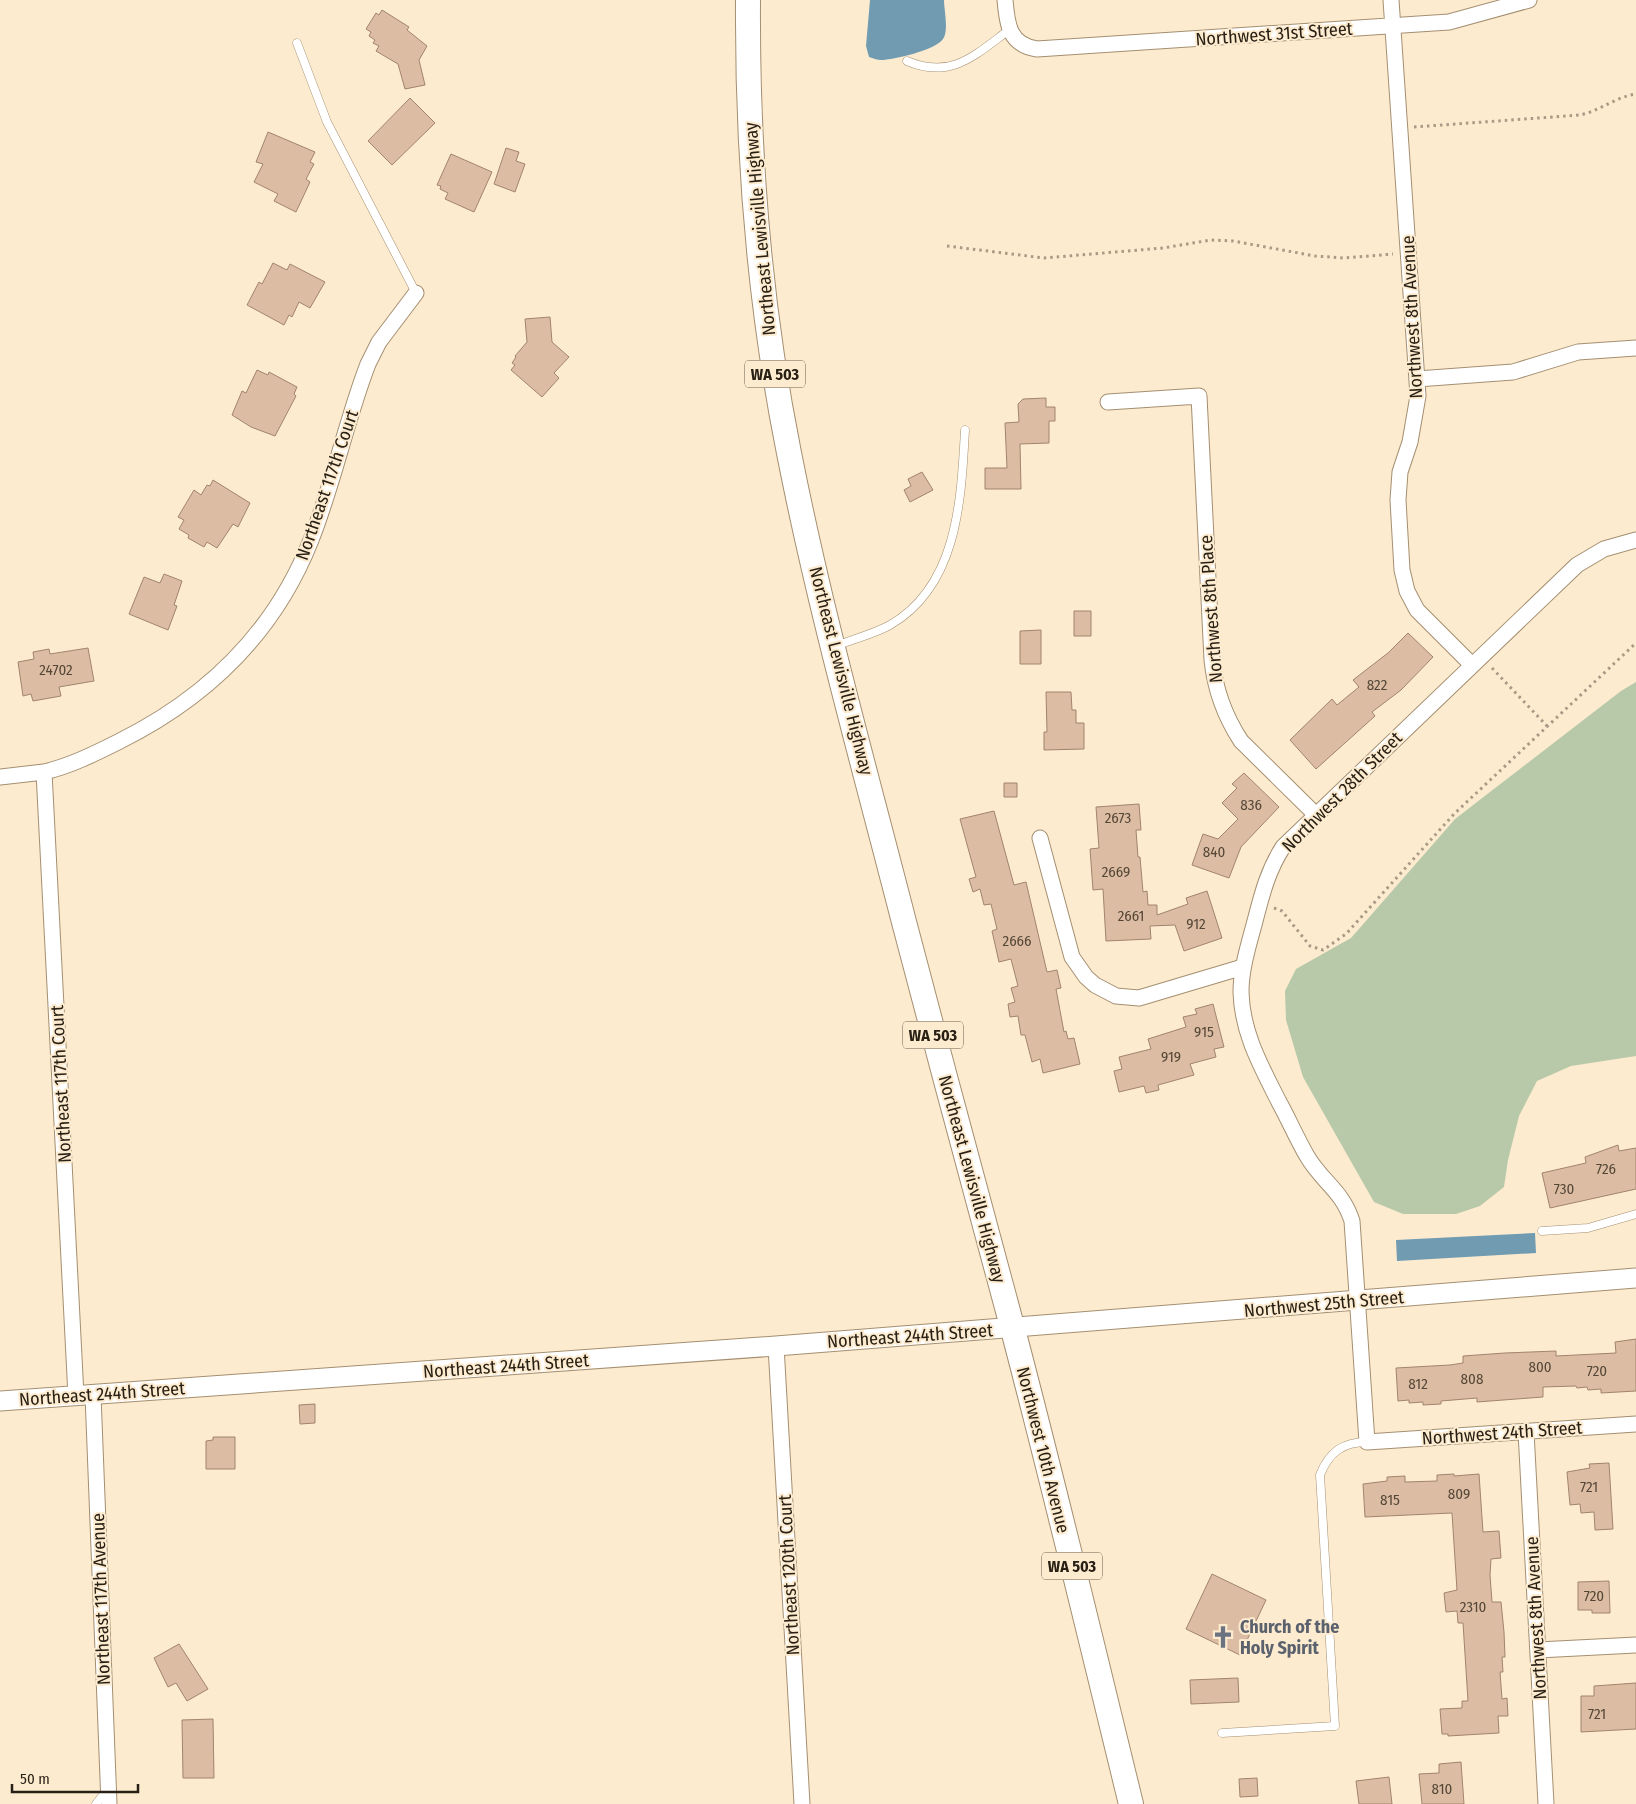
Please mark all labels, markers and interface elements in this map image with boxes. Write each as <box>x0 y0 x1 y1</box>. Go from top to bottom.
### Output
street label: Northwest 31st Street <box>1195 18 1353 50</box>
street label: Northeast Lewisville Highway <box>740 121 780 337</box>
street label: Northwest 8th Avenue <box>1397 235 1427 399</box>
road number: WA 503 <box>745 360 805 388</box>
street label: Northeast 117th Court <box>291 407 363 563</box>
street label: Northwest 8th Place <box>1195 534 1227 684</box>
street label: Northeast Lewisville Highway <box>804 564 878 778</box>
house number: 24702 <box>39 661 73 679</box>
house number: 822 <box>1367 676 1388 694</box>
street label: Northwest 28th Street <box>1277 727 1407 857</box>
house number: 836 <box>1240 796 1262 814</box>
house number: 2673 <box>1105 809 1131 827</box>
house number: 840 <box>1203 843 1225 861</box>
house number: 2669 <box>1102 863 1130 881</box>
house number: 2661 <box>1118 907 1144 925</box>
house number: 912 <box>1186 915 1206 933</box>
house number: 2666 <box>1003 932 1031 950</box>
street label: Northeast 117th Court <box>46 1005 76 1163</box>
road number: WA 503 <box>903 1022 963 1048</box>
house number: 915 <box>1194 1023 1214 1041</box>
house number: 919 <box>1161 1048 1181 1066</box>
street label: Northeast Lewisville Highway <box>934 1073 1010 1285</box>
house number: 726 <box>1596 1160 1616 1178</box>
house number: 730 <box>1554 1180 1574 1198</box>
street label: Northwest 25th Street <box>1243 1286 1405 1322</box>
street label: Northeast 244th Street <box>826 1319 994 1353</box>
street label: Northeast 244th Street <box>422 1349 590 1383</box>
house number: 800 <box>1528 1358 1552 1376</box>
house number: 720 <box>1587 1362 1607 1380</box>
street label: Northwest 10th Avenue <box>1012 1365 1074 1536</box>
house number: 808 <box>1461 1370 1483 1388</box>
house number: 812 <box>1408 1375 1428 1393</box>
street label: Northeast 244th Street <box>18 1377 186 1411</box>
street label: Northwest 24th Street <box>1421 1416 1583 1450</box>
house number: 721 <box>1580 1478 1598 1496</box>
house number: 809 <box>1448 1485 1470 1503</box>
house number: 815 <box>1380 1491 1400 1509</box>
street label: Northeast 120th Court <box>774 1494 804 1656</box>
street label: Northeast 117th Avenue <box>87 1513 115 1685</box>
street label: Northwest 8th Avenue <box>1521 1536 1551 1700</box>
road number: WA 503 <box>1042 1552 1102 1580</box>
house number: 720 <box>1584 1587 1604 1605</box>
house number: 2310 <box>1460 1598 1486 1616</box>
place label: Church of the Holy Spirit <box>1240 1616 1339 1659</box>
church icon: Church of the Holy Spirit <box>1210 1624 1236 1650</box>
house number: 721 <box>1588 1705 1606 1723</box>
scale bar <box>12 1762 139 1794</box>
text: 50 m <box>20 1770 50 1788</box>
house number: 810 <box>1432 1780 1452 1798</box>

